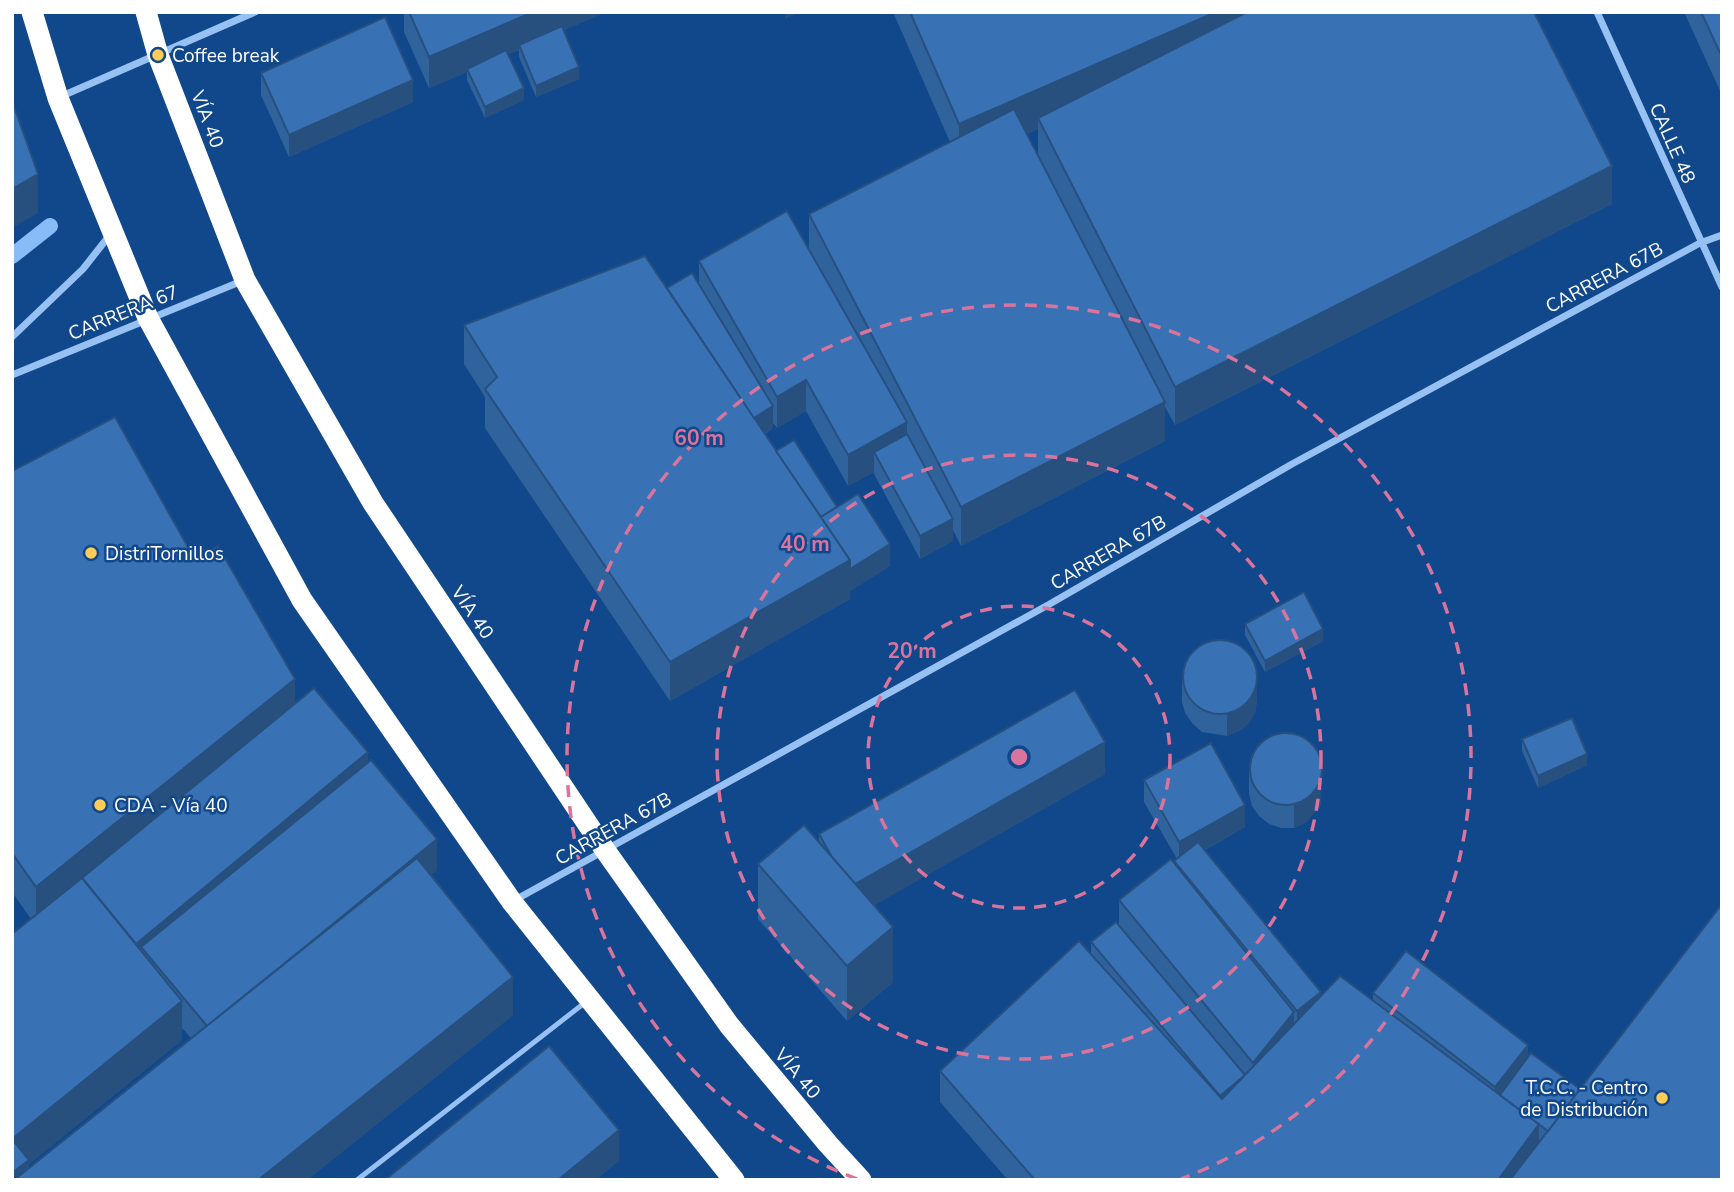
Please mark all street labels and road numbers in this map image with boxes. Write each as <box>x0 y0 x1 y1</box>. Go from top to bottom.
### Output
street label: VÍA 40 <box>184 86 230 152</box>
street label: CALLE 48 <box>1643 99 1701 188</box>
street label: CARRERA 67B <box>1541 236 1668 320</box>
street label: CARRERA 67 <box>64 279 182 347</box>
street label: CARRERA 67B <box>1046 509 1171 597</box>
street label: VÍA 40 <box>444 580 500 644</box>
street label: CARRERA 67B <box>550 786 677 872</box>
street label: VÍA 40 <box>768 1042 826 1105</box>

